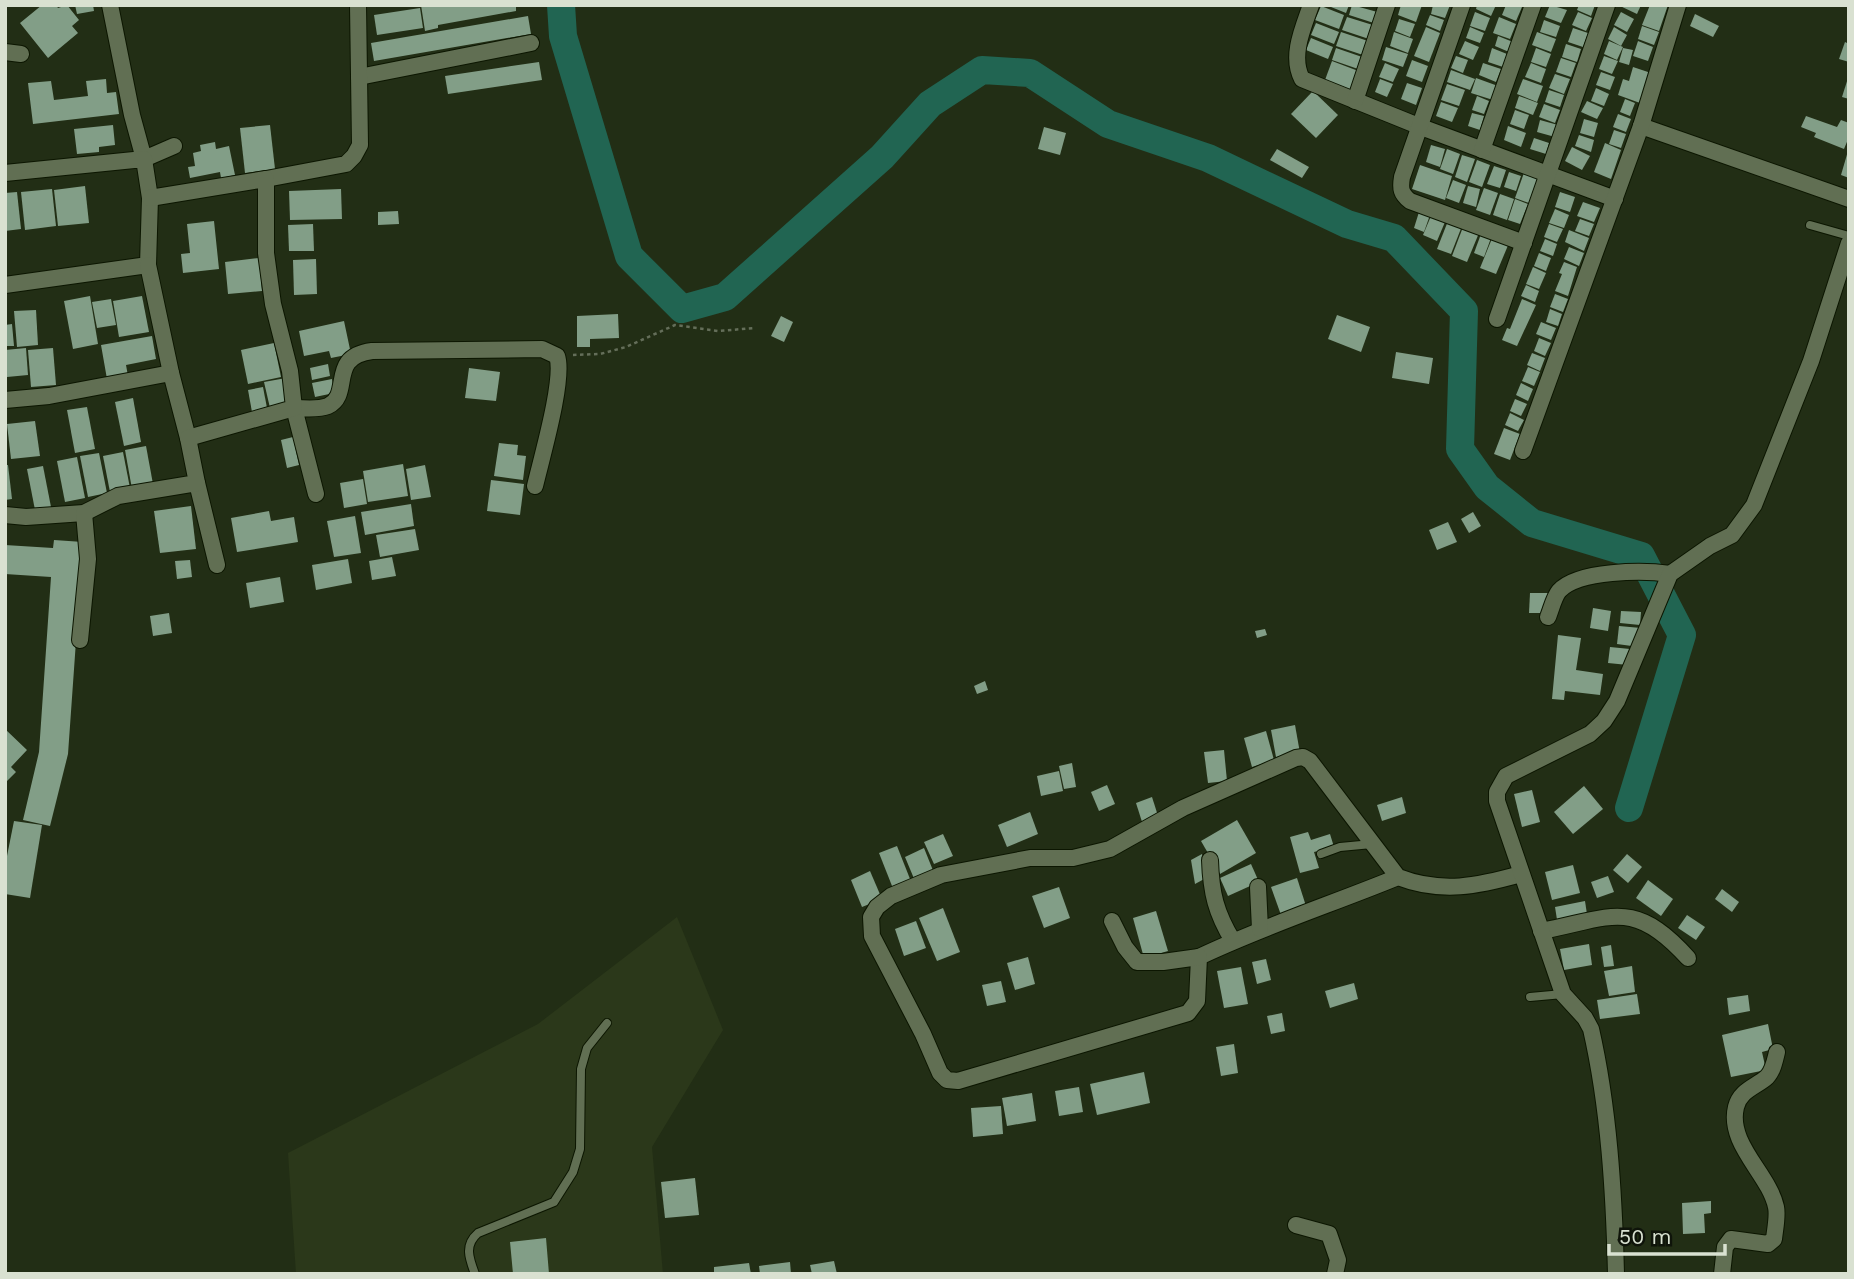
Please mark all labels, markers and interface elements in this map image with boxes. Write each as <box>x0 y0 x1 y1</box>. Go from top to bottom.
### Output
scale bar <box>1609 1212 1724 1256</box>
text: 50 m <box>1619 1224 1671 1249</box>

